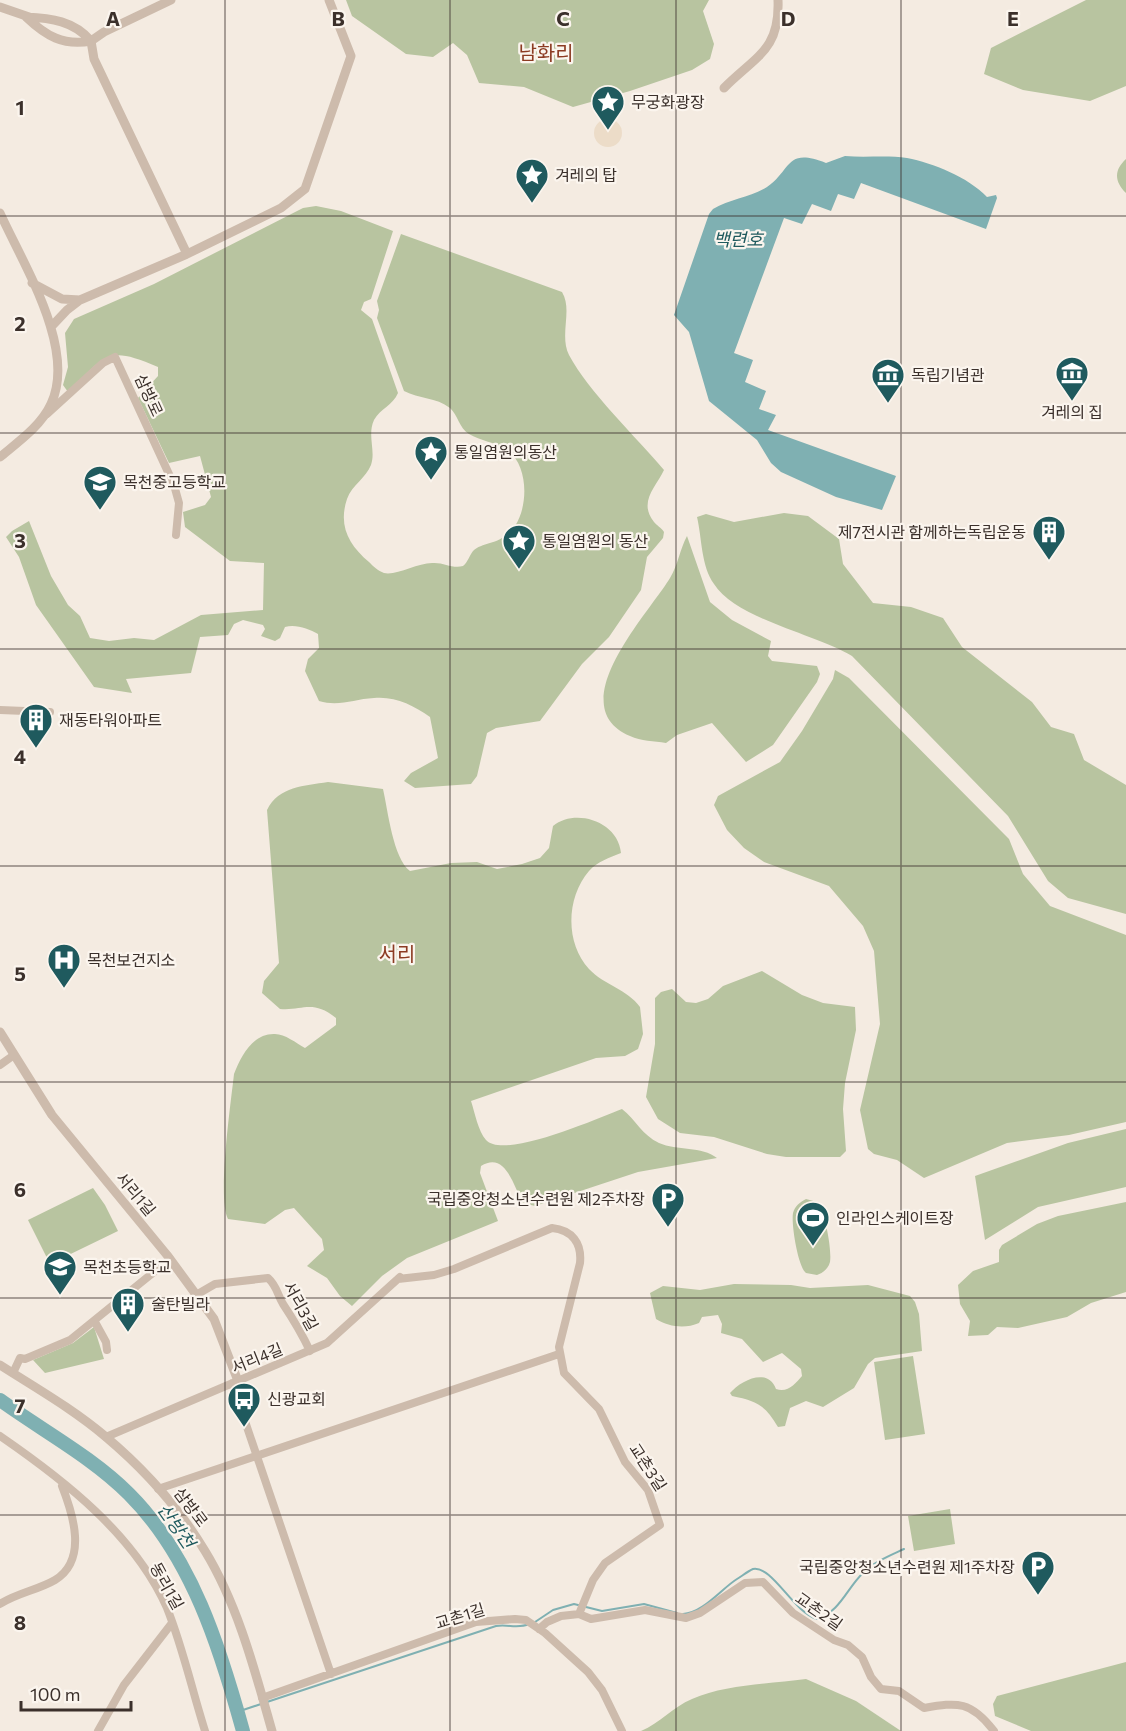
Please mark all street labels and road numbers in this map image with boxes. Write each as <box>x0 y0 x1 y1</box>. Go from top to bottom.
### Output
street label: 삼방로 <box>132 371 168 419</box>
street label: 서리1길 <box>113 1168 160 1219</box>
street label: 서리3길 <box>280 1278 323 1334</box>
street label: 서리4길 <box>228 1339 285 1376</box>
street label: 교촌3길 <box>626 1439 671 1494</box>
street label: 삼방로 <box>171 1483 212 1530</box>
street label: 동리1길 <box>147 1559 188 1613</box>
street label: 교촌2길 <box>792 1588 846 1634</box>
street label: 교촌1길 <box>433 1599 487 1632</box>

